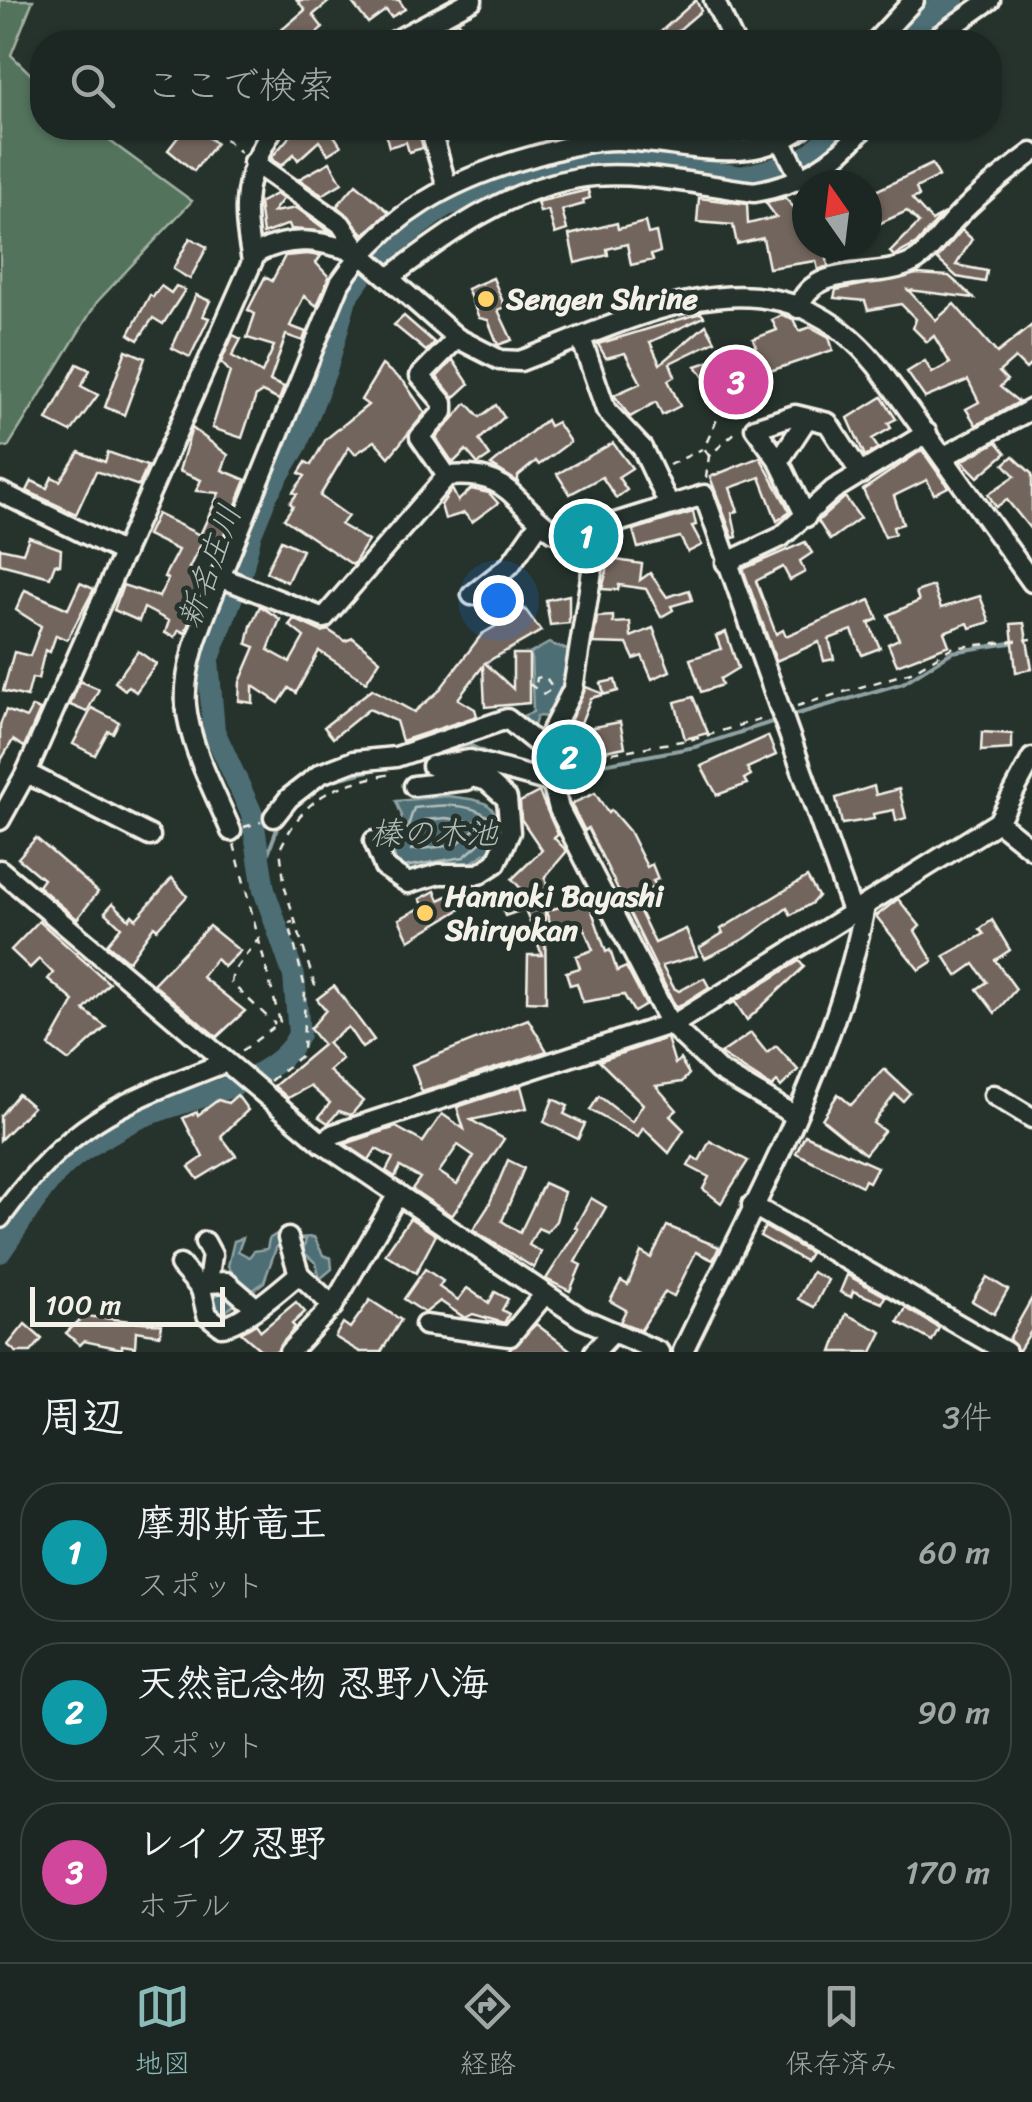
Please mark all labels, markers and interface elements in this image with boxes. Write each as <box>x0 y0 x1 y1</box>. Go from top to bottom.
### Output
search box <box>30 30 1002 140</box>
text: ここで検索 <box>145 52 335 119</box>
icon: search <box>65 58 120 113</box>
north arrow <box>792 170 882 260</box>
place label: Sengen Shrine <box>505 272 699 326</box>
marker: Sengen Shrine <box>475 288 497 310</box>
pin: 3 <box>704 344 768 420</box>
water label: 新名庄川 <box>161 496 258 636</box>
pin: 1 <box>554 498 618 574</box>
your location <box>473 575 524 626</box>
pin: 2 <box>536 720 602 794</box>
water label: 榛の木池 <box>370 805 499 862</box>
place label: Hannoki Bayashi Shiryokan <box>444 869 665 957</box>
marker: Hannoki Bayashi Shiryokan <box>414 902 436 924</box>
text: 100 m <box>45 1280 121 1329</box>
scale bar <box>30 1282 225 1326</box>
text: 周辺 <box>40 1380 124 1454</box>
text: 3件 <box>942 1389 992 1446</box>
text: 摩那斯竜王 <box>137 1490 327 1557</box>
text: 1 <box>68 1524 81 1581</box>
text: 60 m <box>919 1524 990 1581</box>
text: スポット <box>137 1557 265 1614</box>
text: 天然記念物 忍野八海 <box>137 1650 489 1717</box>
text: 2 <box>65 1684 84 1741</box>
text: 90 m <box>917 1684 990 1741</box>
text: スポット <box>137 1717 265 1774</box>
text: レイク忍野 <box>137 1810 326 1877</box>
text: 3 <box>66 1844 83 1901</box>
text: 170 m <box>905 1844 990 1901</box>
text: ホテル <box>137 1877 232 1934</box>
tab: 地図 <box>135 1979 191 2088</box>
tab: 経路 <box>460 1979 516 2088</box>
tab: 保存済み <box>785 1979 897 2088</box>

